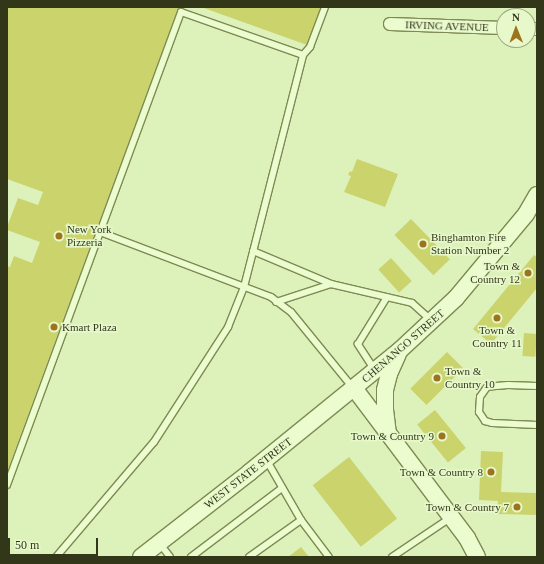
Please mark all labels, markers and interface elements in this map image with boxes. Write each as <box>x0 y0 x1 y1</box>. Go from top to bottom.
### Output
north arrow <box>496 8 536 48</box>
text: N <box>512 11 520 23</box>
street label: IRVING AVENUE <box>405 18 489 34</box>
place label: New York Pizzeria <box>67 223 112 249</box>
marker: New York Pizzeria <box>54 231 64 241</box>
place label: Binghamton Fire Station Number 2 <box>431 231 509 257</box>
marker: Binghamton Fire Station Number 2 <box>418 239 428 249</box>
place label: Town & Country 12 <box>470 260 520 286</box>
marker: Town & Country 12 <box>523 268 533 278</box>
street label: CHENANGO STREET <box>359 307 447 385</box>
marker: Town & Country 11 <box>492 313 502 323</box>
place label: Kmart Plaza <box>62 320 117 334</box>
marker: Kmart Plaza <box>49 322 59 332</box>
place label: Town & Country 11 <box>472 324 522 350</box>
place label: Town & Country 10 <box>445 365 495 391</box>
marker: Town & Country 10 <box>432 373 442 383</box>
place label: Town & Country 9 <box>351 429 434 443</box>
marker: Town & Country 9 <box>437 431 447 441</box>
street label: WEST STATE STREET <box>201 435 295 511</box>
place label: Town & Country 8 <box>400 465 483 479</box>
marker: Town & Country 8 <box>486 467 496 477</box>
place label: Town & Country 7 <box>426 500 509 514</box>
marker: Town & Country 7 <box>512 502 522 512</box>
scale bar <box>10 530 100 556</box>
text: 50 m <box>15 538 39 552</box>

